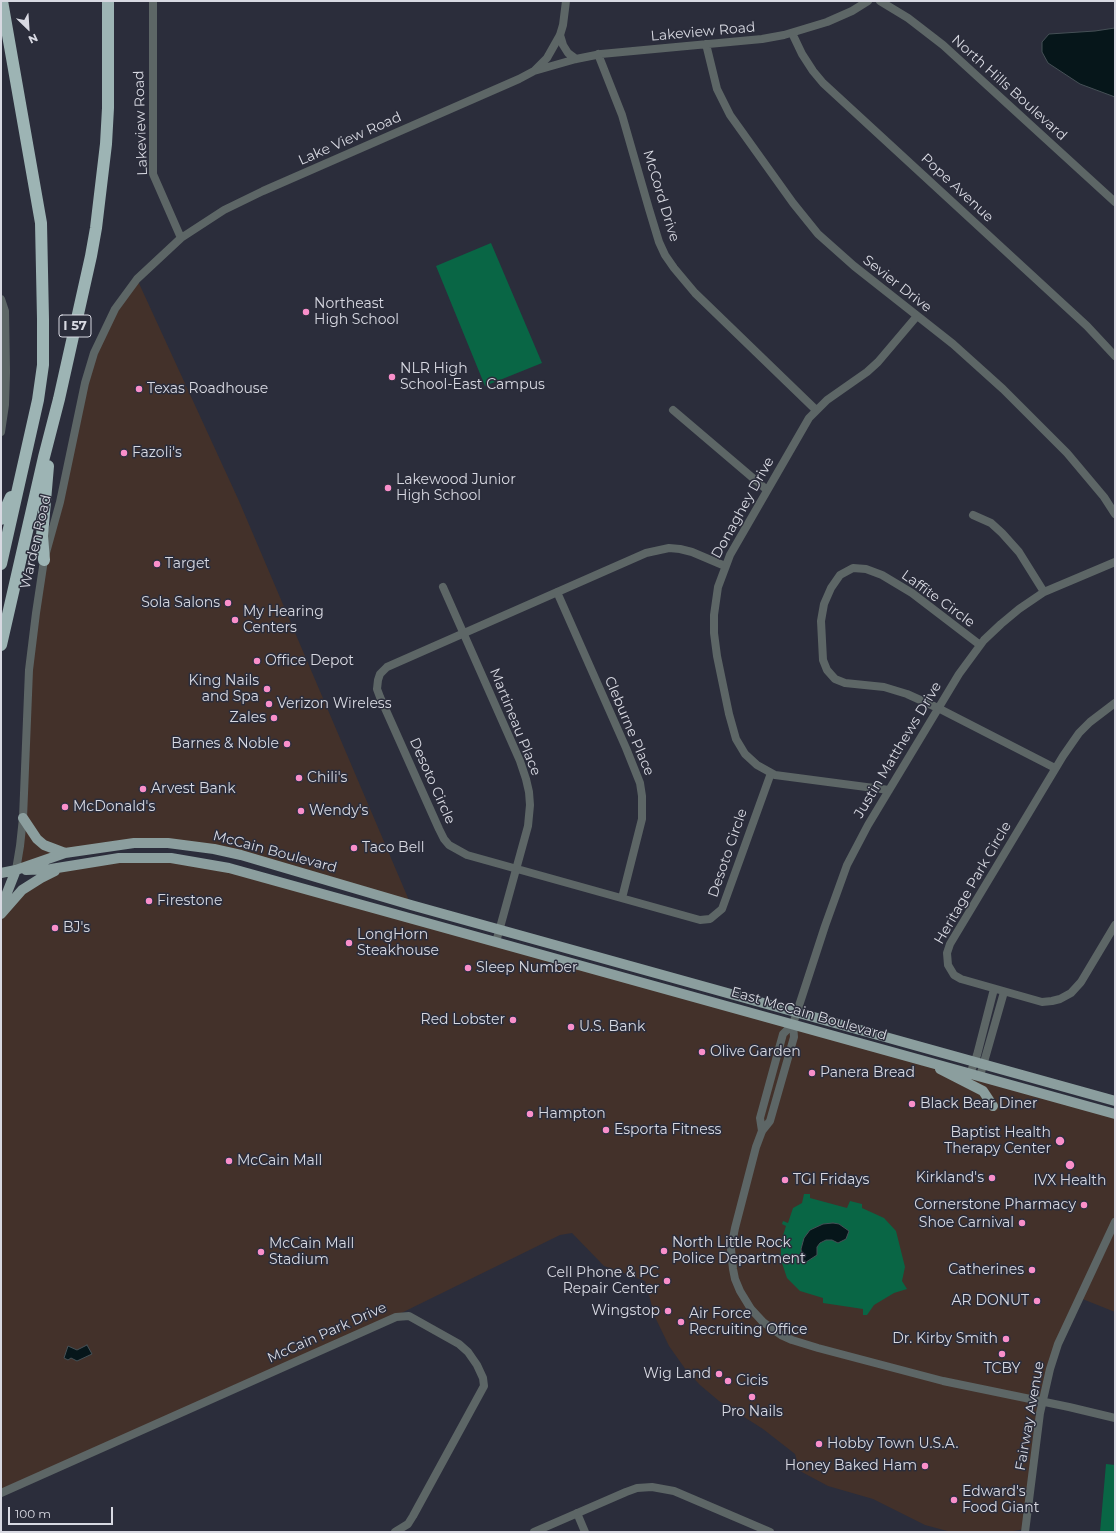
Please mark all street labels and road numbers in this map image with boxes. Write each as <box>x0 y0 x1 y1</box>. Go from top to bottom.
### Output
street label: Lakeview Road <box>650 19 756 45</box>
street label: North Hills Boulevard <box>948 32 1070 144</box>
street label: Lakeview Road <box>131 70 151 176</box>
street label: Lake View Road <box>296 109 404 169</box>
street label: McCord Drive <box>639 148 683 244</box>
street label: Pope Avenue <box>917 150 997 226</box>
street label: Sevier Drive <box>859 252 935 316</box>
road number: I 57 <box>59 315 91 337</box>
street label: Donaghey Drive <box>708 454 778 562</box>
street label: Warden Road <box>17 493 55 591</box>
street label: Laffite Circle <box>898 567 978 631</box>
street label: Martineau Place <box>486 666 544 778</box>
street label: Cleburne Place <box>600 674 658 778</box>
street label: Justin Matthews Drive <box>851 679 945 821</box>
street label: Desoto Circle <box>405 735 459 827</box>
street label: Desoto Circle <box>705 806 751 900</box>
street label: Heritage Park Circle <box>931 819 1015 947</box>
street label: McCain Boulevard <box>211 827 339 877</box>
street label: East McCain Boulevard <box>729 984 889 1044</box>
street label: McCain Park Drive <box>265 1299 389 1367</box>
street label: Fairway Avenue <box>1012 1360 1048 1472</box>

